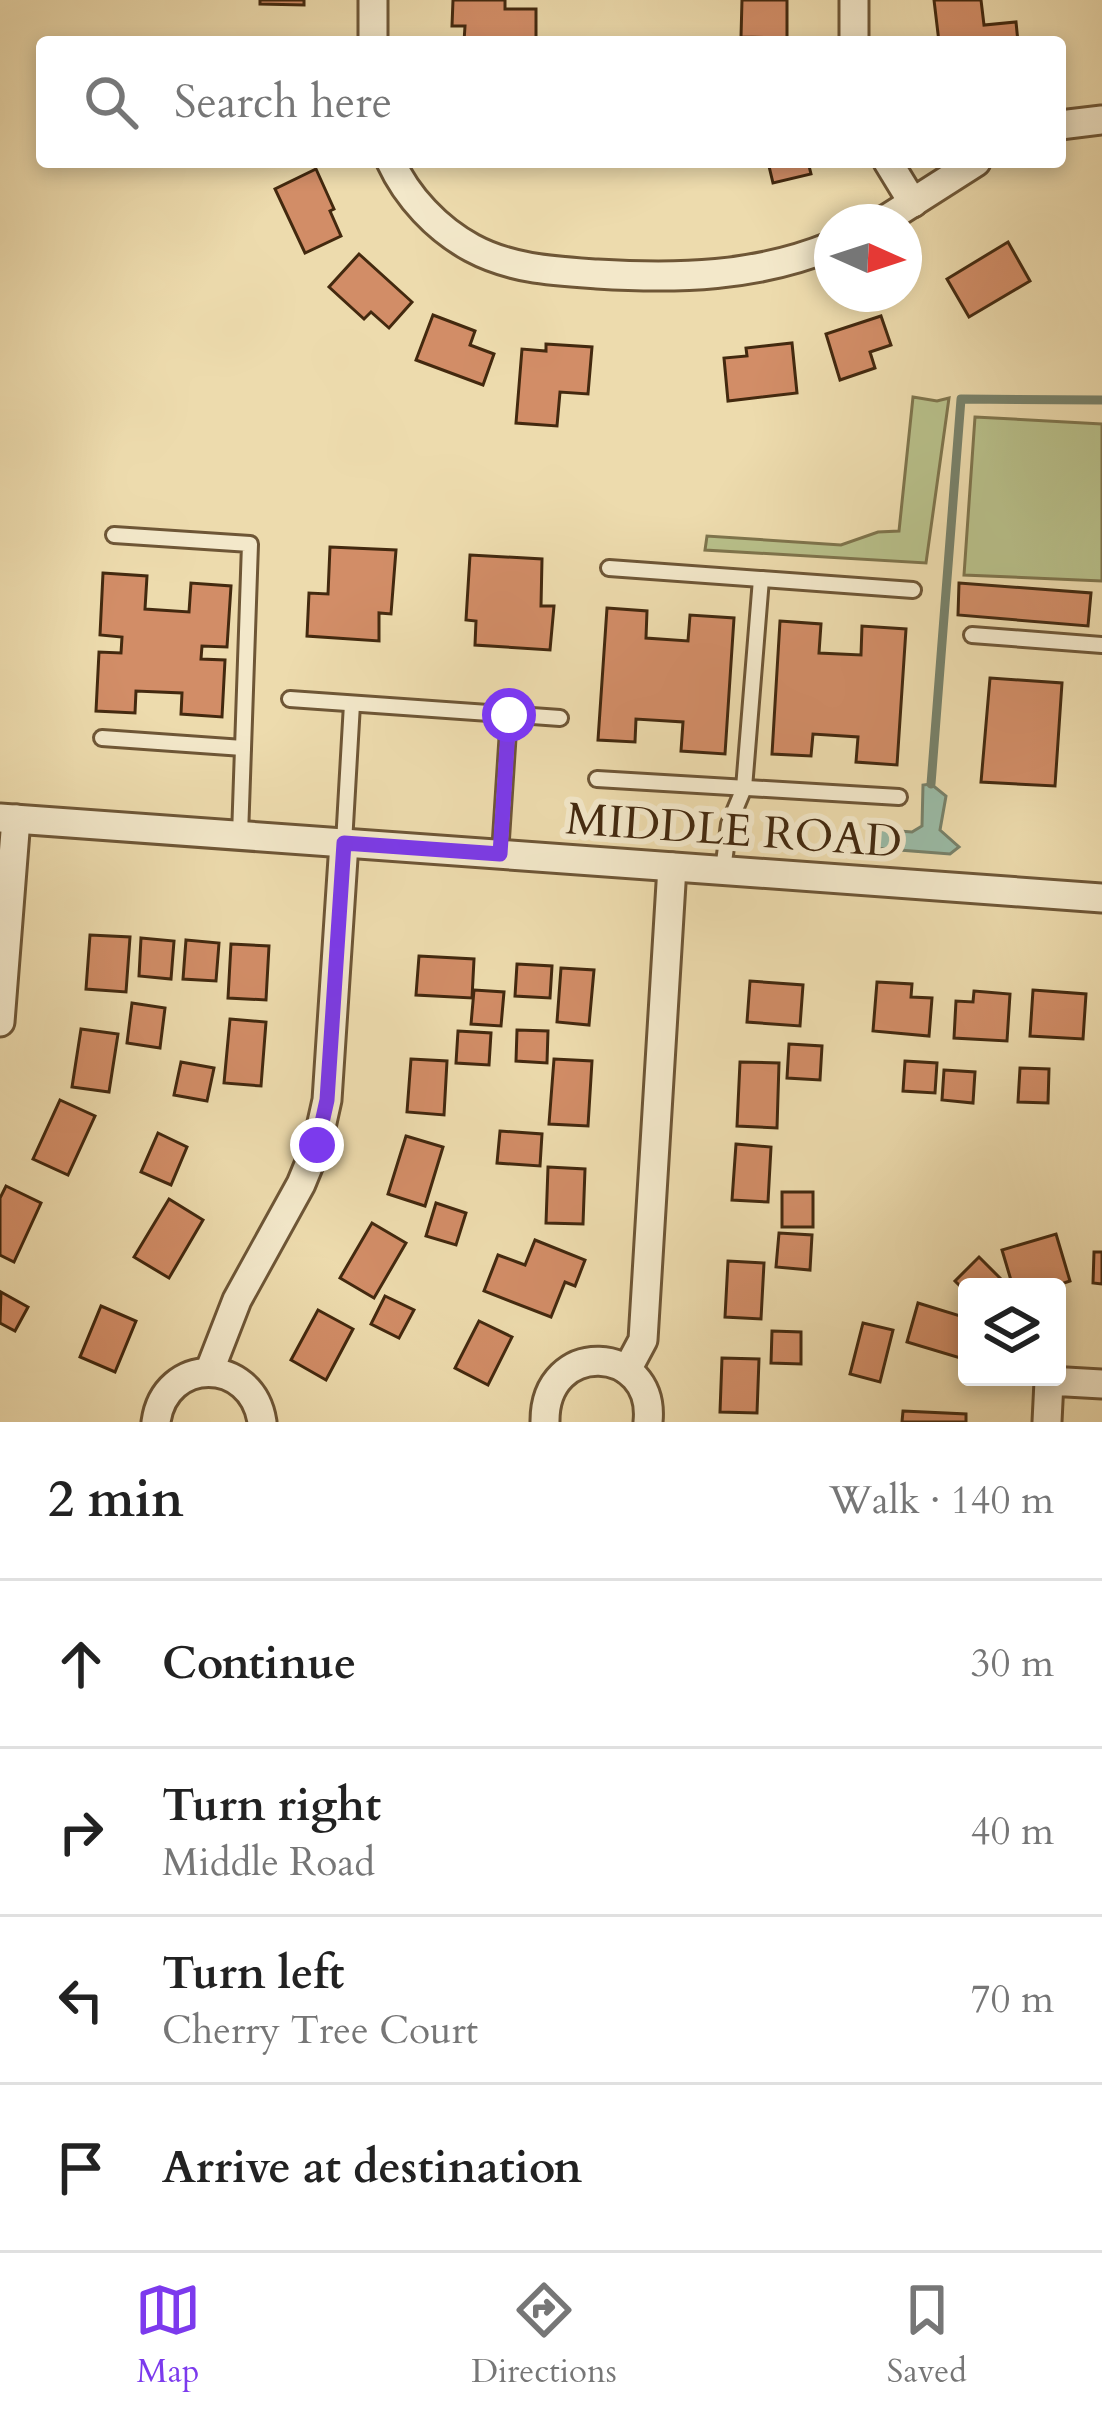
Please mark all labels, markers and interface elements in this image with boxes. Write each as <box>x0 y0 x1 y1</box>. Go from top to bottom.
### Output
search box <box>36 36 1066 168</box>
icon: search <box>78 69 144 135</box>
text: Search here <box>174 72 392 133</box>
north arrow <box>814 204 922 312</box>
route start <box>482 688 536 742</box>
street label: MIDDLE ROAD <box>564 788 904 873</box>
route end <box>290 1118 344 1172</box>
map controls <box>958 1278 1066 1386</box>
button: layers <box>958 1278 1066 1386</box>
text: 2 min <box>48 1465 184 1535</box>
text: Walk · 140 m <box>829 1474 1054 1527</box>
icon: ahead <box>48 1631 114 1697</box>
text: Continue <box>162 1633 356 1694</box>
text: 30 m <box>971 1637 1054 1690</box>
text: Turn right <box>162 1775 381 1836</box>
icon: right <box>48 1799 114 1865</box>
text: 40 m <box>971 1805 1054 1858</box>
text: Middle Road <box>162 1836 375 1889</box>
text: Turn left <box>162 1943 344 2004</box>
icon: left <box>48 1967 114 2033</box>
text: 70 m <box>971 1973 1054 2026</box>
text: Cherry Tree Court <box>162 2004 478 2057</box>
icon: arrive <box>48 2135 114 2201</box>
text: Arrive at destination <box>162 2137 582 2198</box>
tab: Map <box>135 2277 201 2394</box>
tab: Directions <box>471 2277 617 2394</box>
tab: Saved <box>887 2277 967 2394</box>

